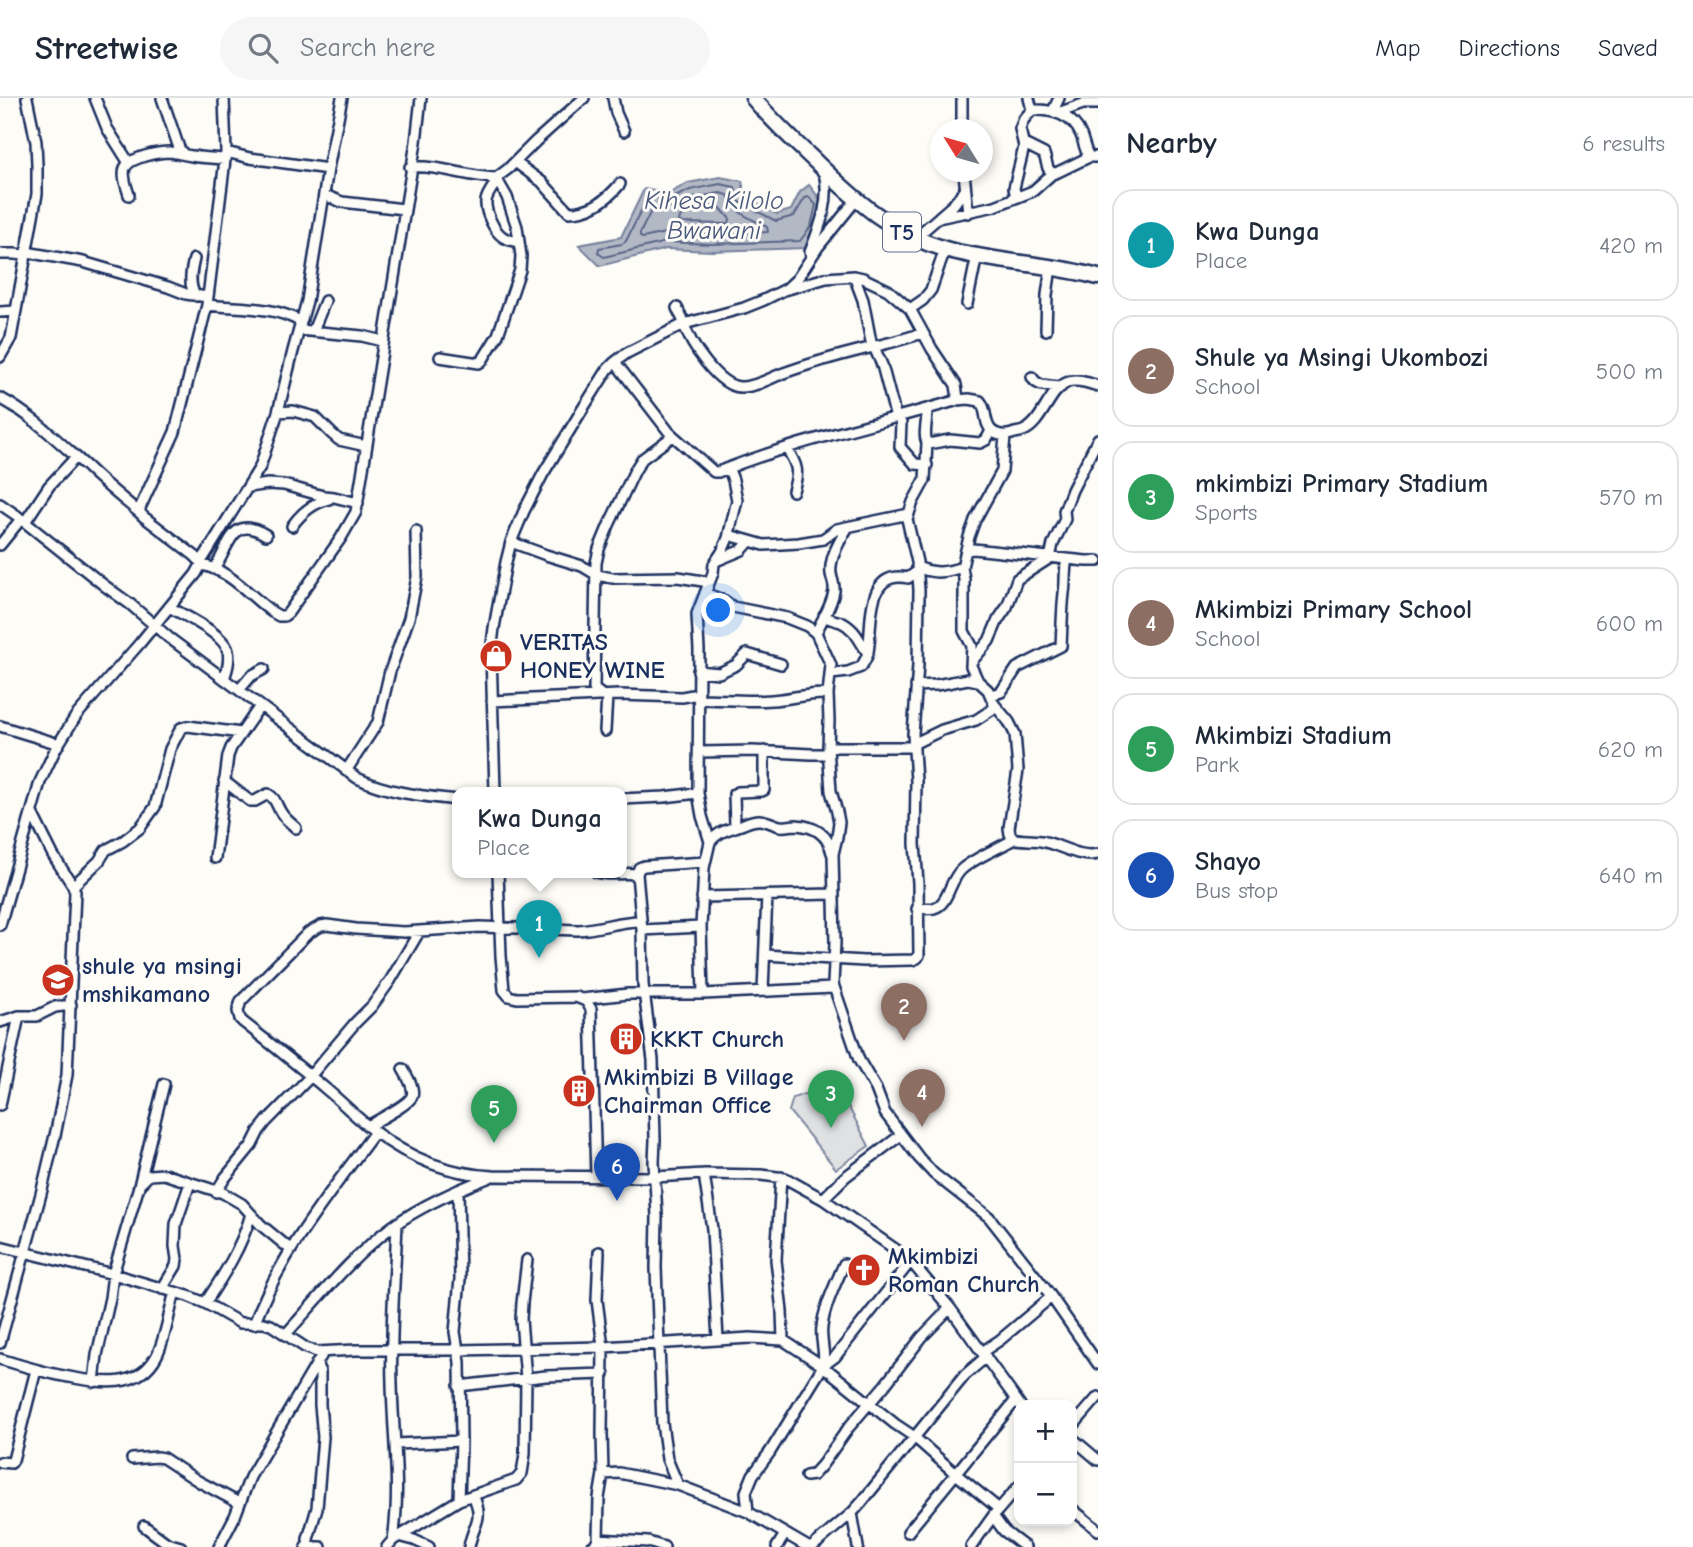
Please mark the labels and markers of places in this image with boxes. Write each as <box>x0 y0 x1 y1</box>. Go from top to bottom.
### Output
place label: VERITAS HONEY WINE <box>520 628 665 684</box>
shop icon: VERITAS HONEY WINE <box>477 637 515 675</box>
pin: 1 <box>516 900 562 958</box>
place label: shule ya msingi mshikamano <box>82 952 242 1008</box>
school or university icon: shule ya msingi mshikamano <box>39 961 77 999</box>
pin: 2 <box>881 983 927 1041</box>
building icon: KKKT Church <box>607 1020 645 1058</box>
place label: KKKT Church <box>650 1025 784 1053</box>
place label: Mkimbizi B Village Chairman Office <box>604 1063 794 1119</box>
pin: 4 <box>899 1069 945 1127</box>
pin: 3 <box>808 1070 854 1128</box>
building icon: Mkimbizi B Village Chairman Office <box>560 1072 598 1110</box>
pin: 5 <box>471 1085 517 1143</box>
pin: 6 <box>594 1143 640 1201</box>
place label: Mkimbizi Roman Church <box>888 1242 1040 1298</box>
church icon: Mkimbizi Roman Church <box>845 1251 883 1289</box>

